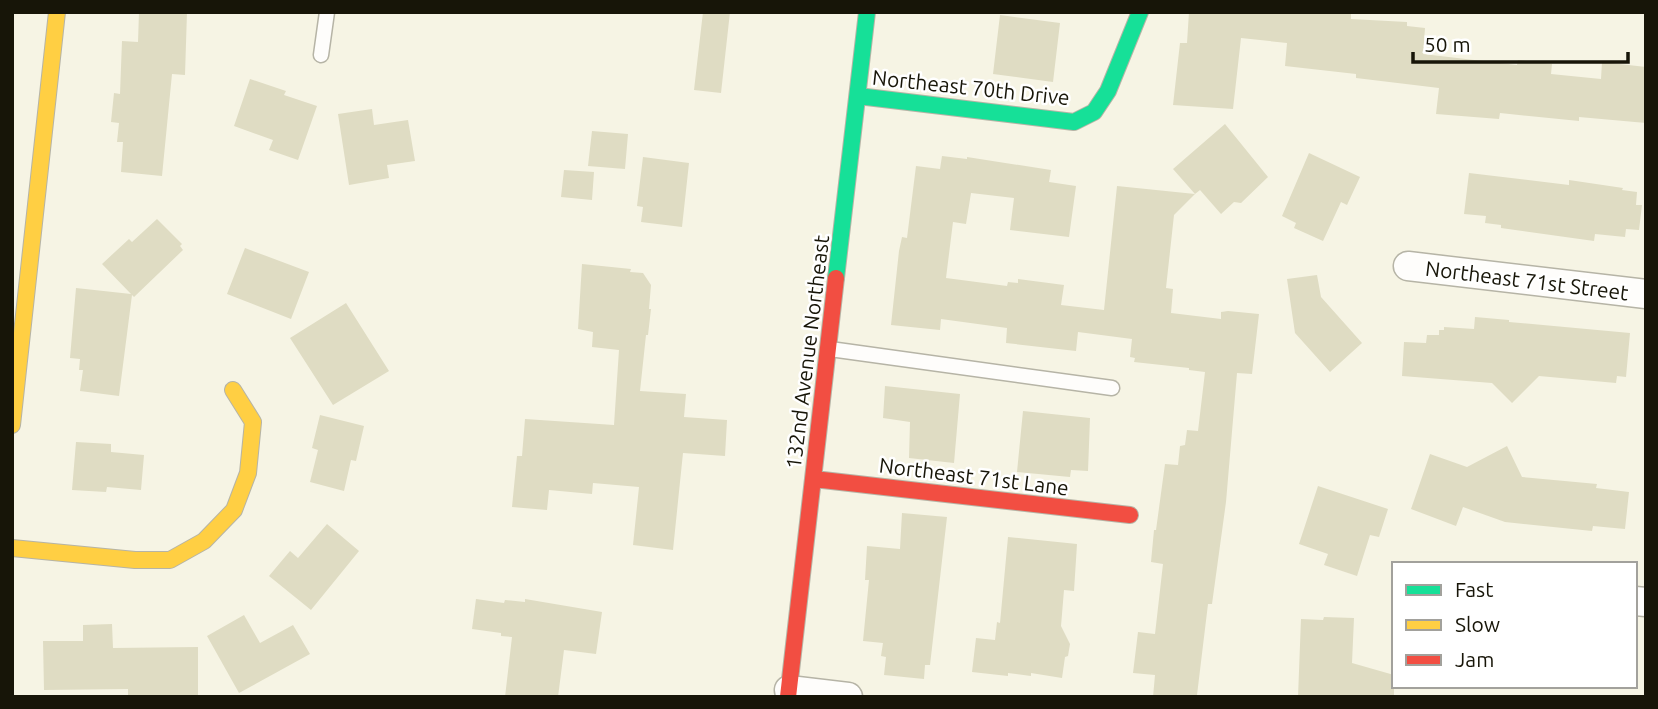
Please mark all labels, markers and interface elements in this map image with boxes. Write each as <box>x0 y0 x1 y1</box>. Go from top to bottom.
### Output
scale bar <box>1413 21 1628 65</box>
text: 50 m <box>1424 32 1471 56</box>
street label: Northeast 70th Drive <box>871 65 1071 109</box>
street label: 132nd Avenue Northeast <box>781 234 833 470</box>
street label: Northeast 71st Street <box>1424 256 1630 304</box>
street label: Northeast 71st Lane <box>878 452 1070 500</box>
legend <box>1392 562 1637 688</box>
text: Fast <box>1455 577 1493 601</box>
text: Slow <box>1455 612 1500 636</box>
text: Jam <box>1455 647 1494 671</box>

